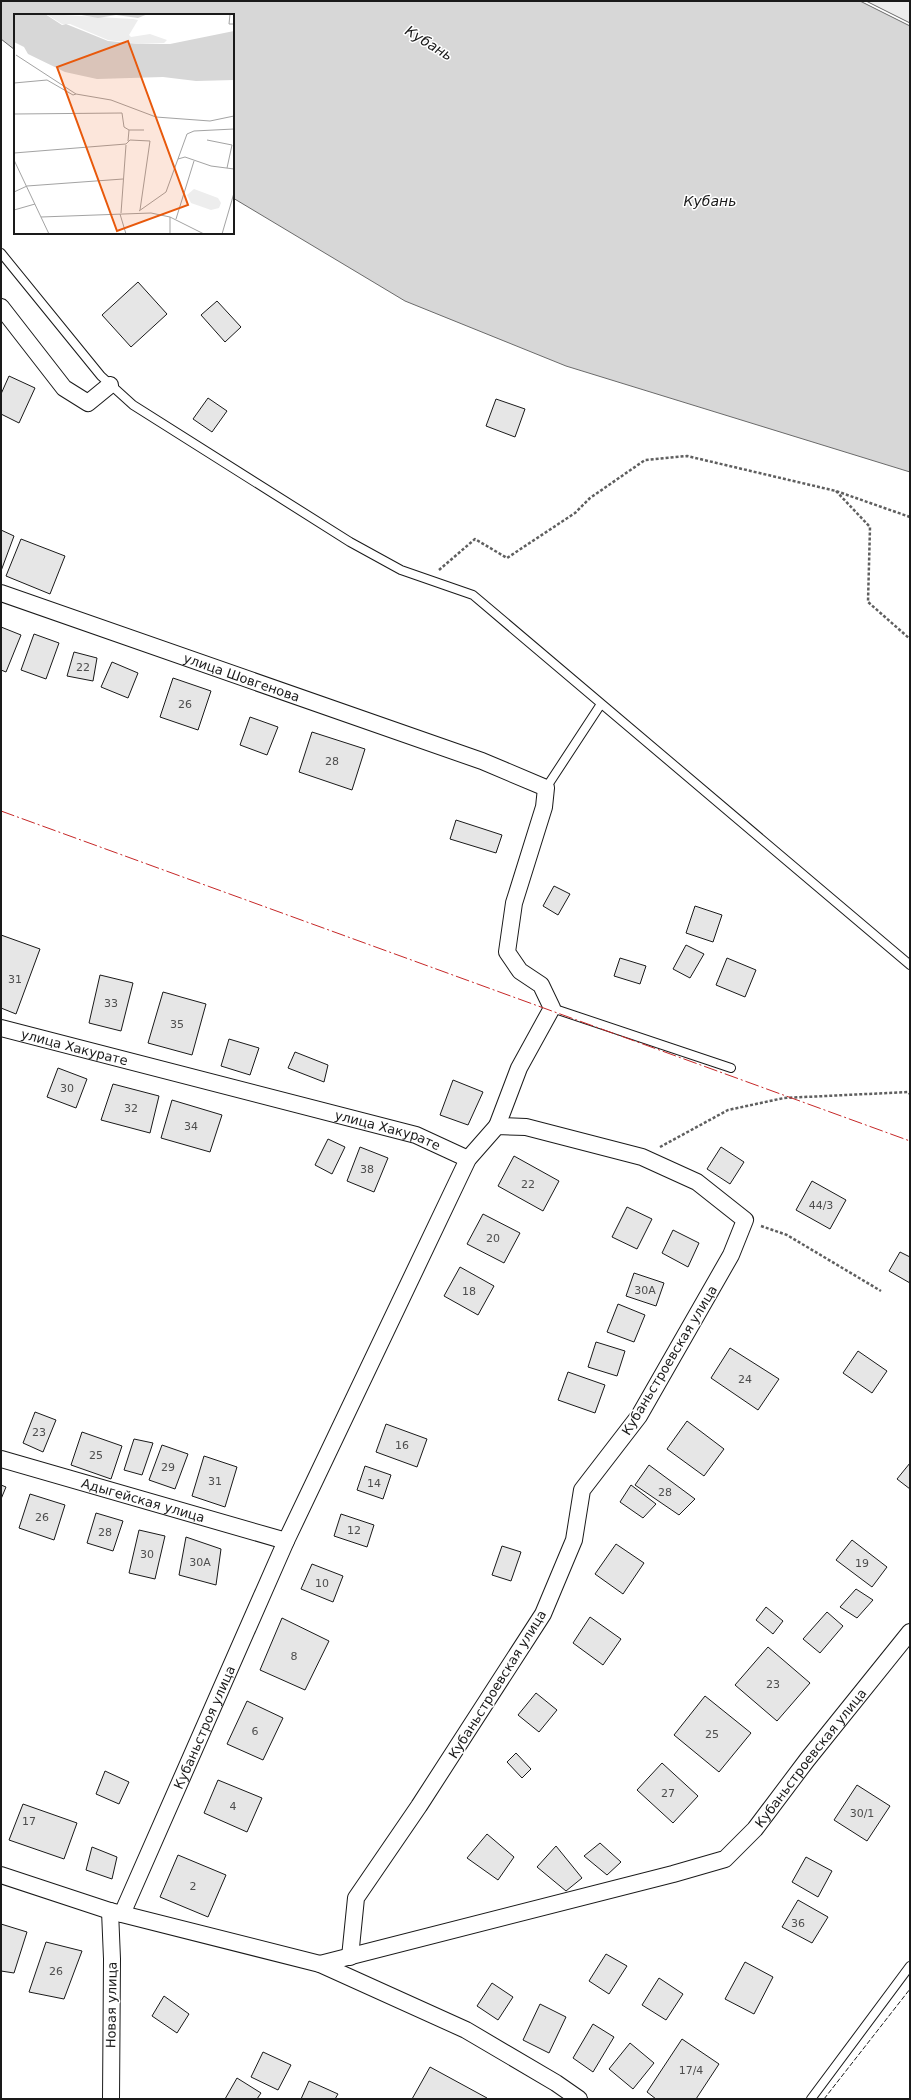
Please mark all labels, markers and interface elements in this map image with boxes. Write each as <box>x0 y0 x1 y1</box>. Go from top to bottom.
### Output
inset map <box>14 14 234 234</box>
water label: Кубань <box>402 22 456 64</box>
water label: Кубань <box>684 193 736 209</box>
street label: улица Шовгенова <box>182 650 302 705</box>
house number: 22 <box>76 661 90 674</box>
house number: 26 <box>178 698 192 711</box>
house number: 28 <box>325 755 339 768</box>
house number: 31 <box>8 973 22 986</box>
house number: 33 <box>104 997 118 1010</box>
house number: 35 <box>170 1018 184 1031</box>
street label: улица Хакурате <box>19 1027 129 1068</box>
house number: 30 <box>60 1082 74 1095</box>
house number: 32 <box>124 1102 138 1115</box>
street label: улица Хакурате <box>333 1107 443 1153</box>
house number: 34 <box>184 1120 198 1133</box>
house number: 38 <box>360 1163 374 1176</box>
house number: 22 <box>521 1178 535 1191</box>
house number: 44/3 <box>809 1199 833 1212</box>
house number: 20 <box>486 1232 500 1245</box>
street label: Кубаньстроевская улица <box>619 1283 720 1438</box>
house number: 30А <box>634 1284 656 1297</box>
house number: 18 <box>462 1285 476 1298</box>
house number: 24 <box>738 1373 752 1386</box>
house number: 23 <box>32 1426 46 1439</box>
house number: 16 <box>395 1439 409 1452</box>
house number: 25 <box>89 1449 103 1462</box>
house number: 29 <box>161 1461 175 1474</box>
house number: 31 <box>208 1475 222 1488</box>
street label: Адыгейская улица <box>80 1476 207 1525</box>
house number: 14 <box>367 1477 381 1490</box>
house number: 28 <box>658 1486 672 1499</box>
house number: 26 <box>35 1511 49 1524</box>
house number: 12 <box>347 1524 361 1537</box>
house number: 28 <box>98 1526 112 1539</box>
house number: 30 <box>140 1548 154 1561</box>
house number: 30А <box>189 1556 211 1569</box>
house number: 19 <box>855 1557 869 1570</box>
house number: 10 <box>315 1577 329 1590</box>
street label: Кубаньстроевская улица <box>446 1607 549 1761</box>
house number: 8 <box>291 1650 298 1663</box>
street label: Кубаньстроя улица <box>171 1663 238 1792</box>
house number: 23 <box>766 1678 780 1691</box>
street label: Кубаньстроевская улица <box>752 1686 870 1830</box>
house number: 6 <box>252 1725 259 1738</box>
house number: 25 <box>705 1728 719 1741</box>
house number: 27 <box>661 1787 675 1800</box>
house number: 4 <box>230 1800 237 1813</box>
house number: 30/1 <box>850 1807 874 1820</box>
house number: 17 <box>22 1815 36 1828</box>
house number: 2 <box>190 1880 197 1893</box>
house number: 36 <box>791 1917 805 1930</box>
street label: Новая улица <box>103 1962 120 2048</box>
house number: 26 <box>49 1965 63 1978</box>
house number: 17/4 <box>679 2064 703 2077</box>

